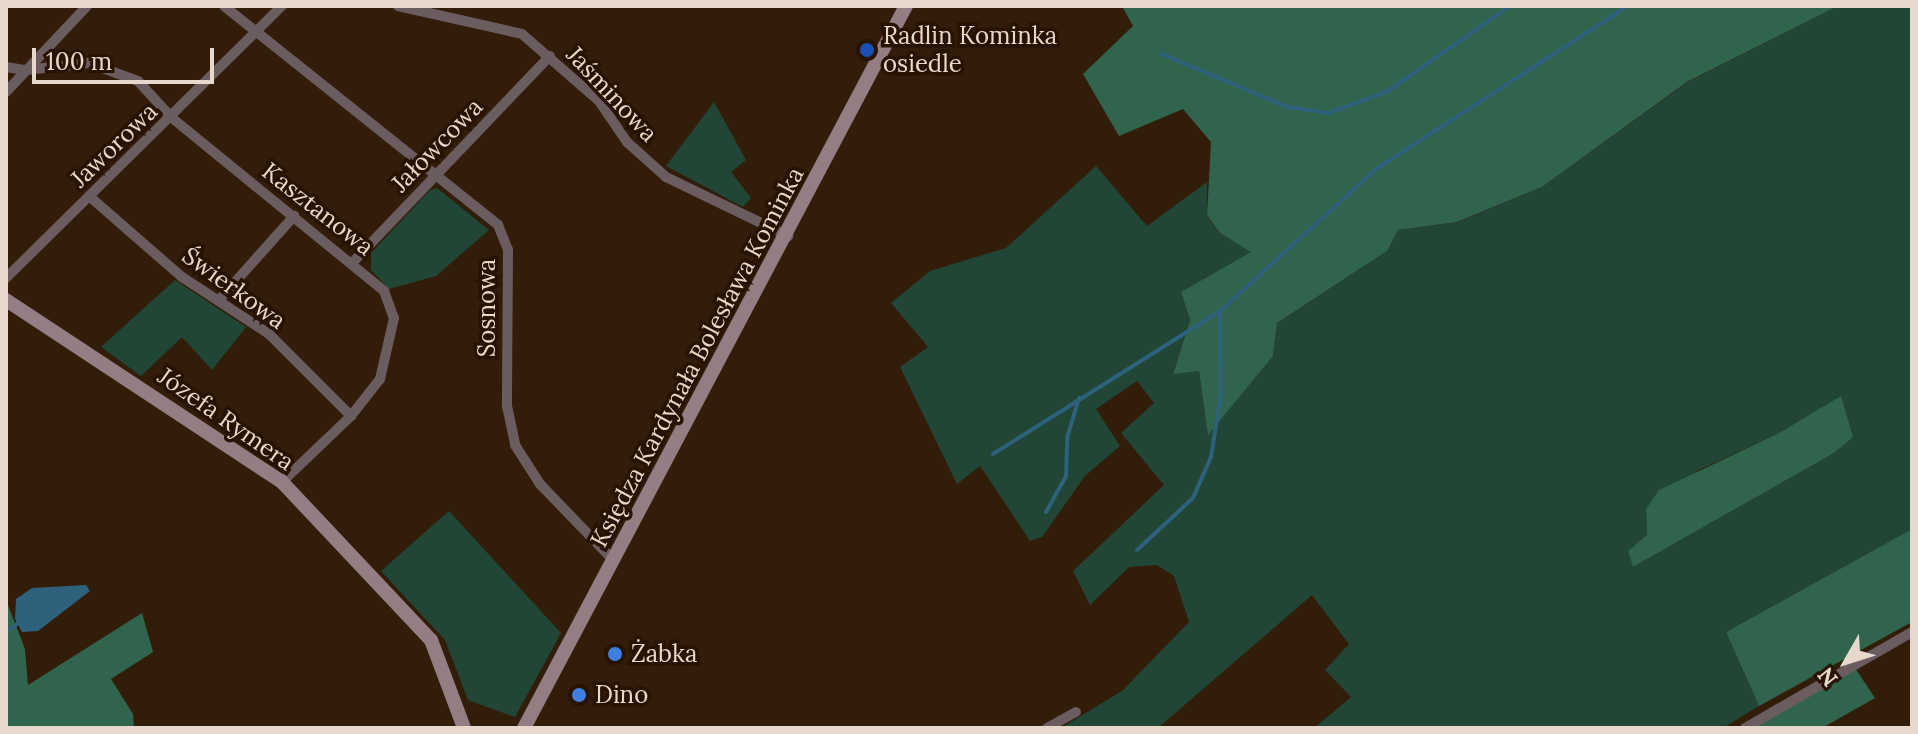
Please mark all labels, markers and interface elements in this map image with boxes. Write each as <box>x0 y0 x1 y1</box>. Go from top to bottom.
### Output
place label: Radlin Kominka osiedle <box>883 22 1057 78</box>
scale bar <box>36 32 218 82</box>
street label: Jaśminowa <box>561 40 663 148</box>
marker: Radlin Kominka osiedle <box>858 41 876 59</box>
text: 100 m <box>46 46 112 77</box>
street label: Jałowcowa <box>385 92 489 198</box>
street label: Jaworowa <box>65 97 163 193</box>
street label: Kasztanowa <box>257 157 379 261</box>
street label: Księdza Kardynała Bolesława Kominka <box>584 162 810 552</box>
street label: Świerkowa <box>177 241 291 335</box>
street label: Sosnowa <box>473 259 501 357</box>
street label: Józefa Rymera <box>152 361 300 477</box>
north arrow <box>1806 622 1886 702</box>
place label: Żabka <box>631 640 697 668</box>
marker: Żabka <box>606 645 624 663</box>
text: N <box>1811 662 1844 693</box>
place label: Dino <box>595 681 648 709</box>
marker: Dino <box>570 686 588 704</box>

